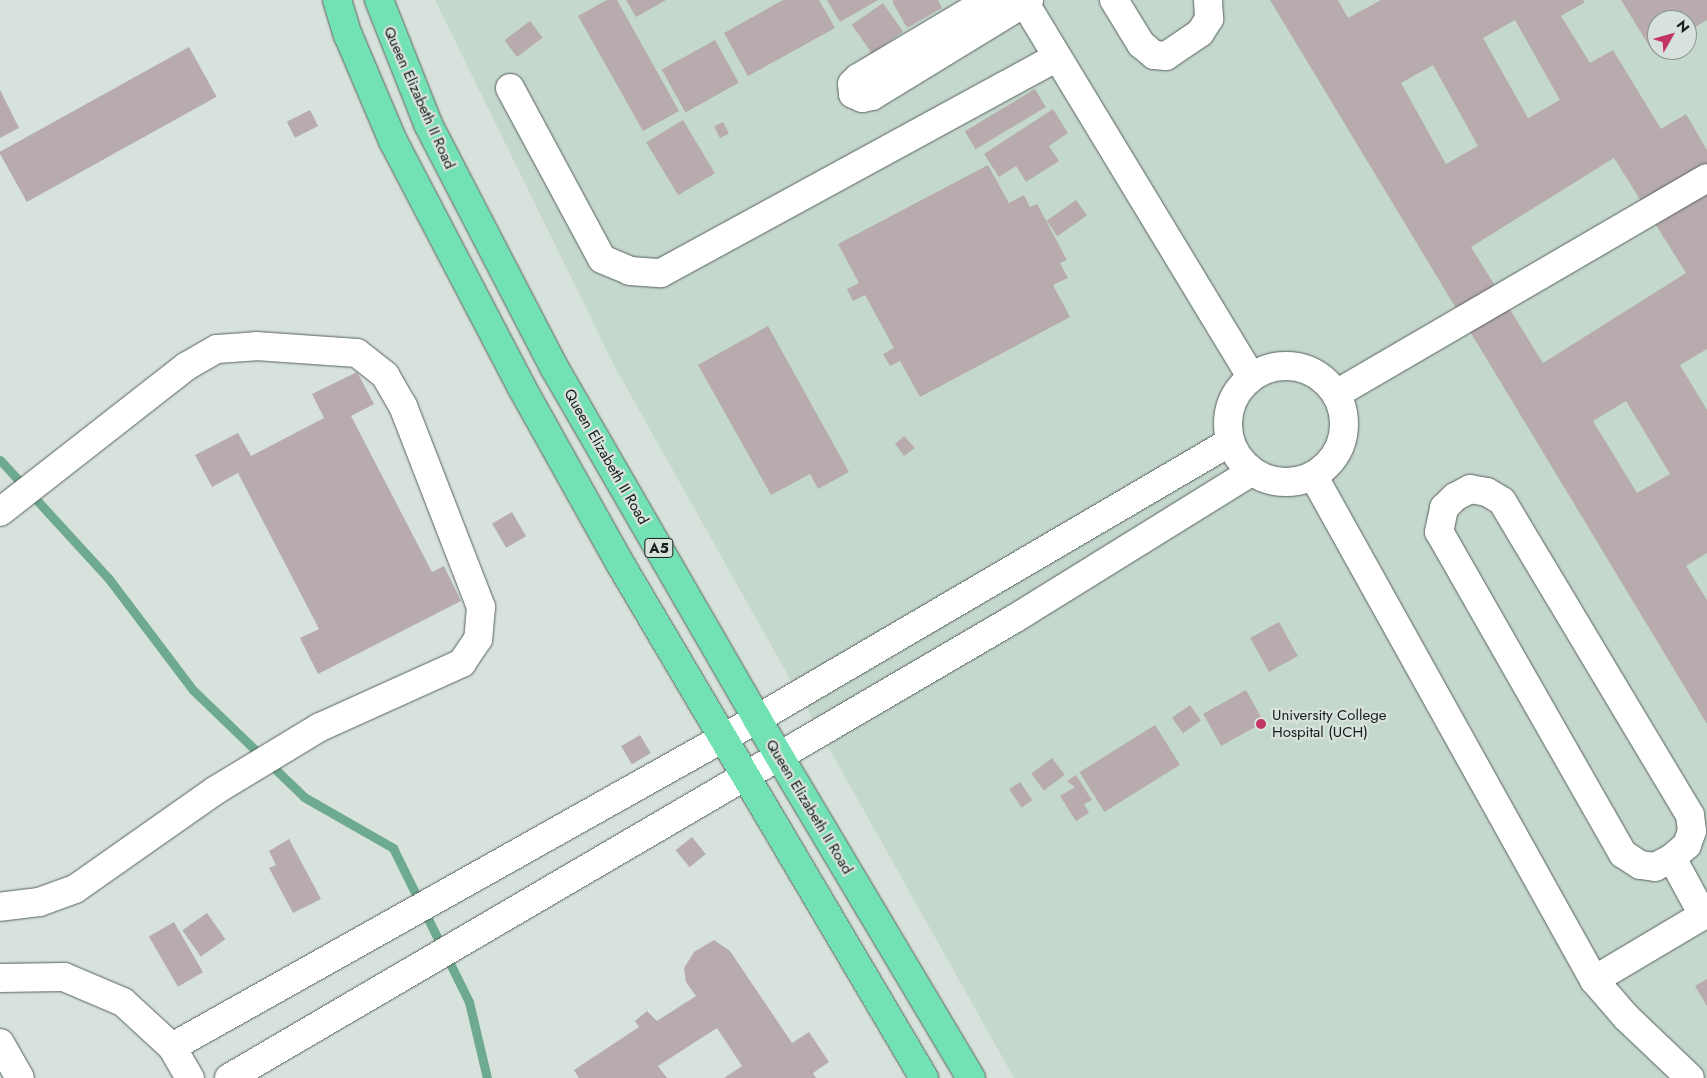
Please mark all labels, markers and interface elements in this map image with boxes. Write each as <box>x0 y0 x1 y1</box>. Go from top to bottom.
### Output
north arrow <box>1647 10 1697 60</box>
text: N <box>1672 16 1694 37</box>
street label: Queen Elizabeth II Road <box>380 24 458 172</box>
street label: Queen Elizabeth II Road <box>560 386 652 528</box>
road number: A5 <box>644 536 674 560</box>
place label: University College Hospital (UCH) <box>1272 706 1386 741</box>
marker: University College Hospital (UCH) <box>1254 717 1268 731</box>
street label: Queen Elizabeth II Road <box>762 736 856 878</box>

